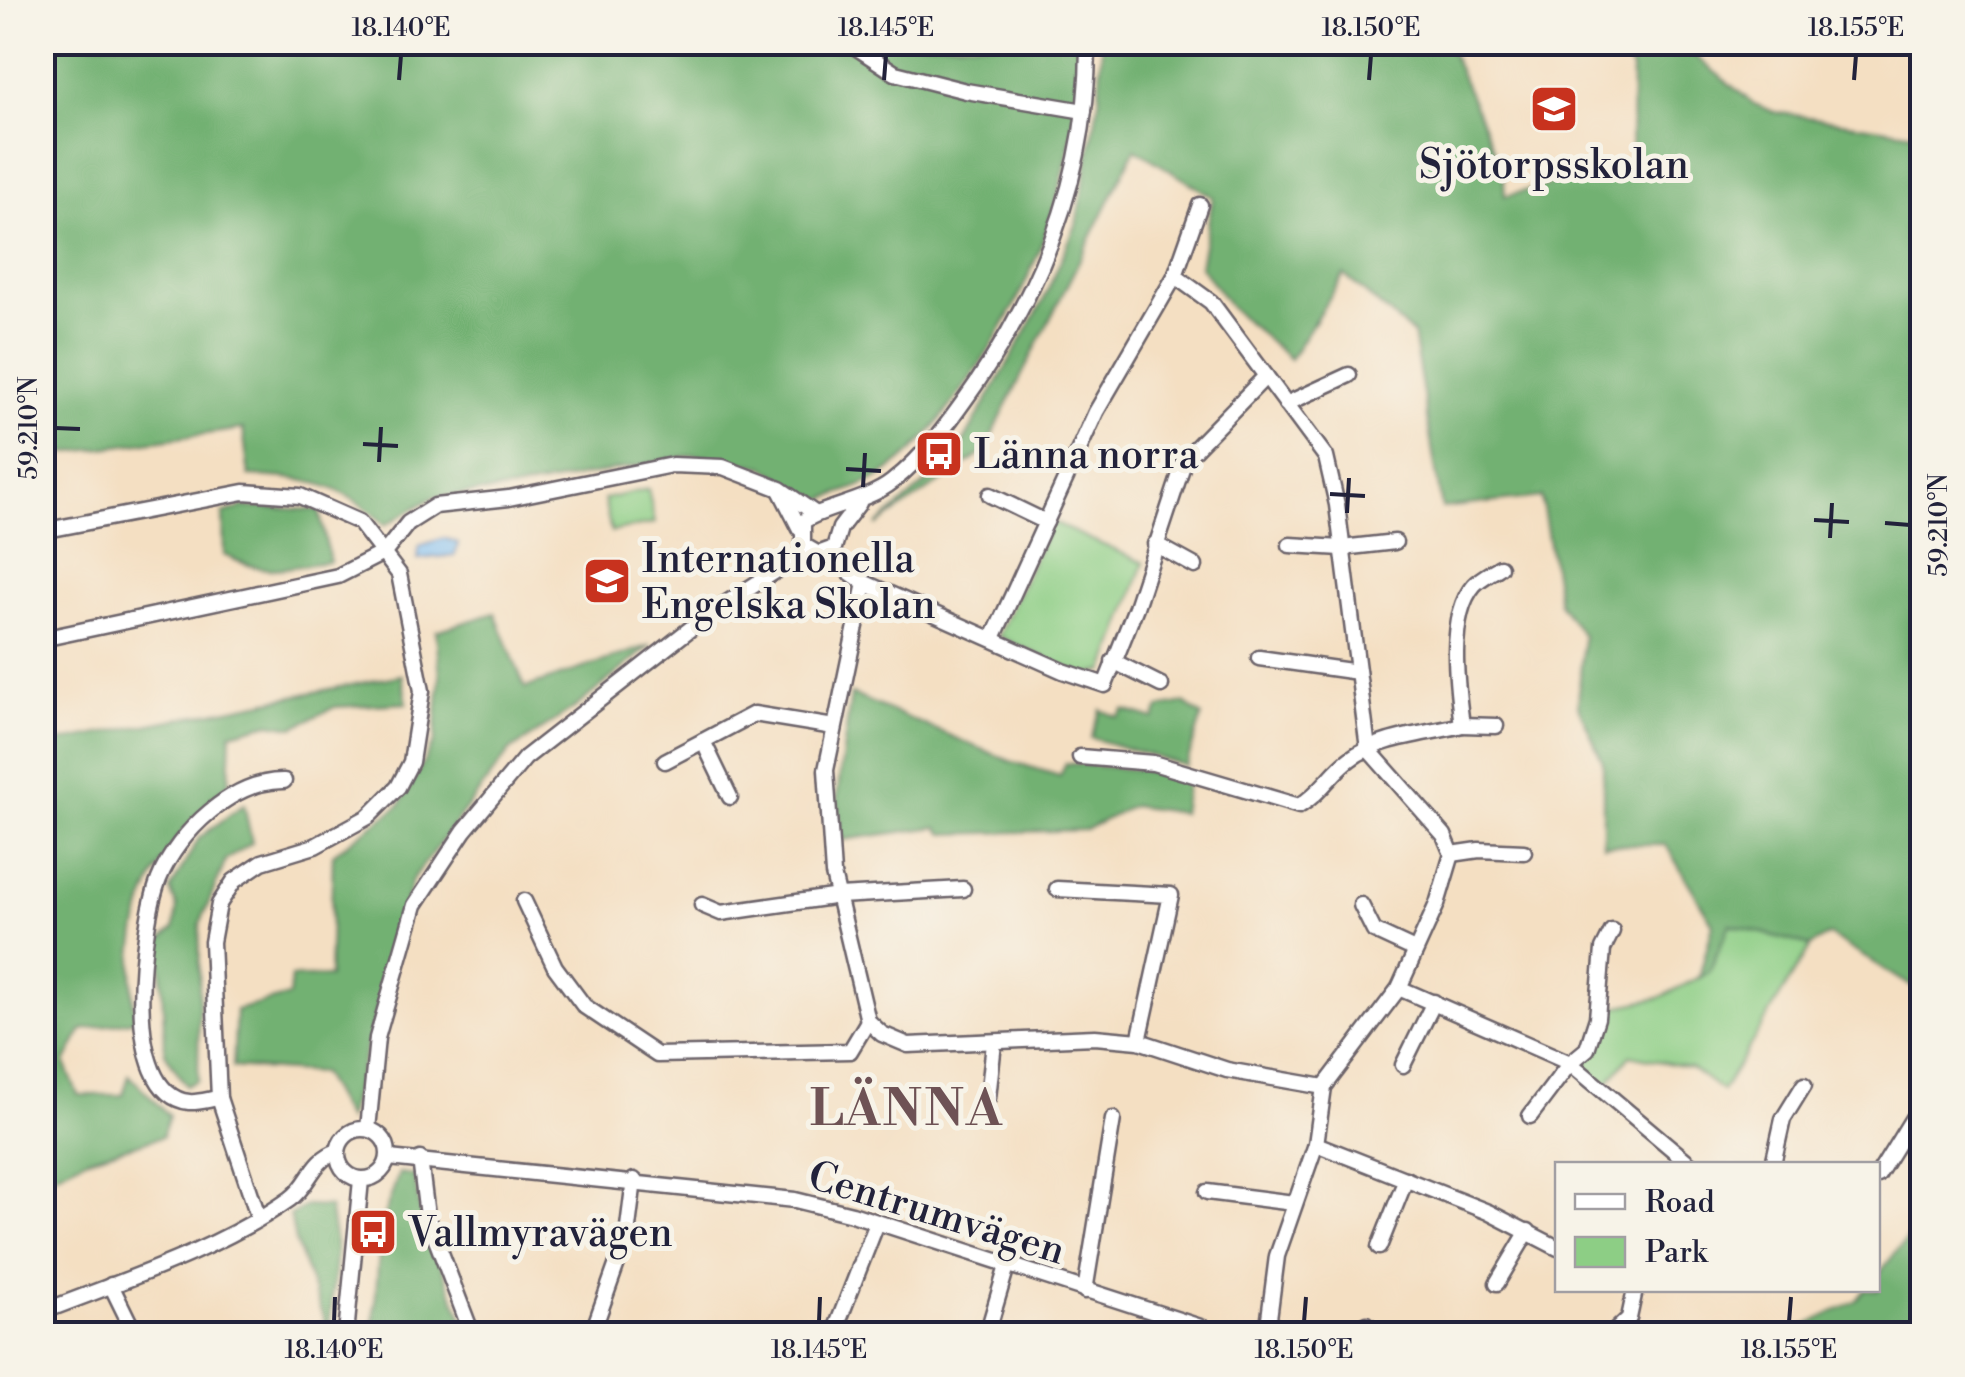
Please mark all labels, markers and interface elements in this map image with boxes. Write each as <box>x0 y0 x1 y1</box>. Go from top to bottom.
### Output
text: 18.140°E <box>351 13 451 44</box>
text: 18.145°E <box>838 13 934 44</box>
text: 18.150°E <box>1321 13 1421 44</box>
text: 18.155°E <box>1808 13 1904 44</box>
school or university icon: Sjötorpsskolan <box>1528 83 1580 135</box>
place label: Sjötorpsskolan <box>1419 141 1689 192</box>
text: 59.210°N <box>14 376 45 480</box>
bus stop icon: Länna norra <box>913 428 965 480</box>
place label: Länna norra <box>974 431 1199 481</box>
text: 59.210°N <box>1924 473 1955 577</box>
place label: Internationella Engelska Skolan <box>642 535 936 632</box>
school or university icon: Internationella Engelska Skolan <box>581 555 633 607</box>
district label: LÄNNA <box>810 1076 1004 1141</box>
street label: Centrumvägen <box>802 1151 1071 1278</box>
legend <box>1555 1162 1880 1292</box>
text: Road <box>1645 1184 1715 1222</box>
bus stop icon: Vallmyravägen <box>347 1206 399 1258</box>
place label: Vallmyravägen <box>407 1209 673 1260</box>
text: Park <box>1645 1234 1709 1272</box>
text: 18.140°E <box>284 1335 384 1366</box>
text: 18.145°E <box>771 1335 867 1366</box>
text: 18.150°E <box>1254 1335 1354 1366</box>
text: 18.155°E <box>1741 1335 1837 1366</box>

